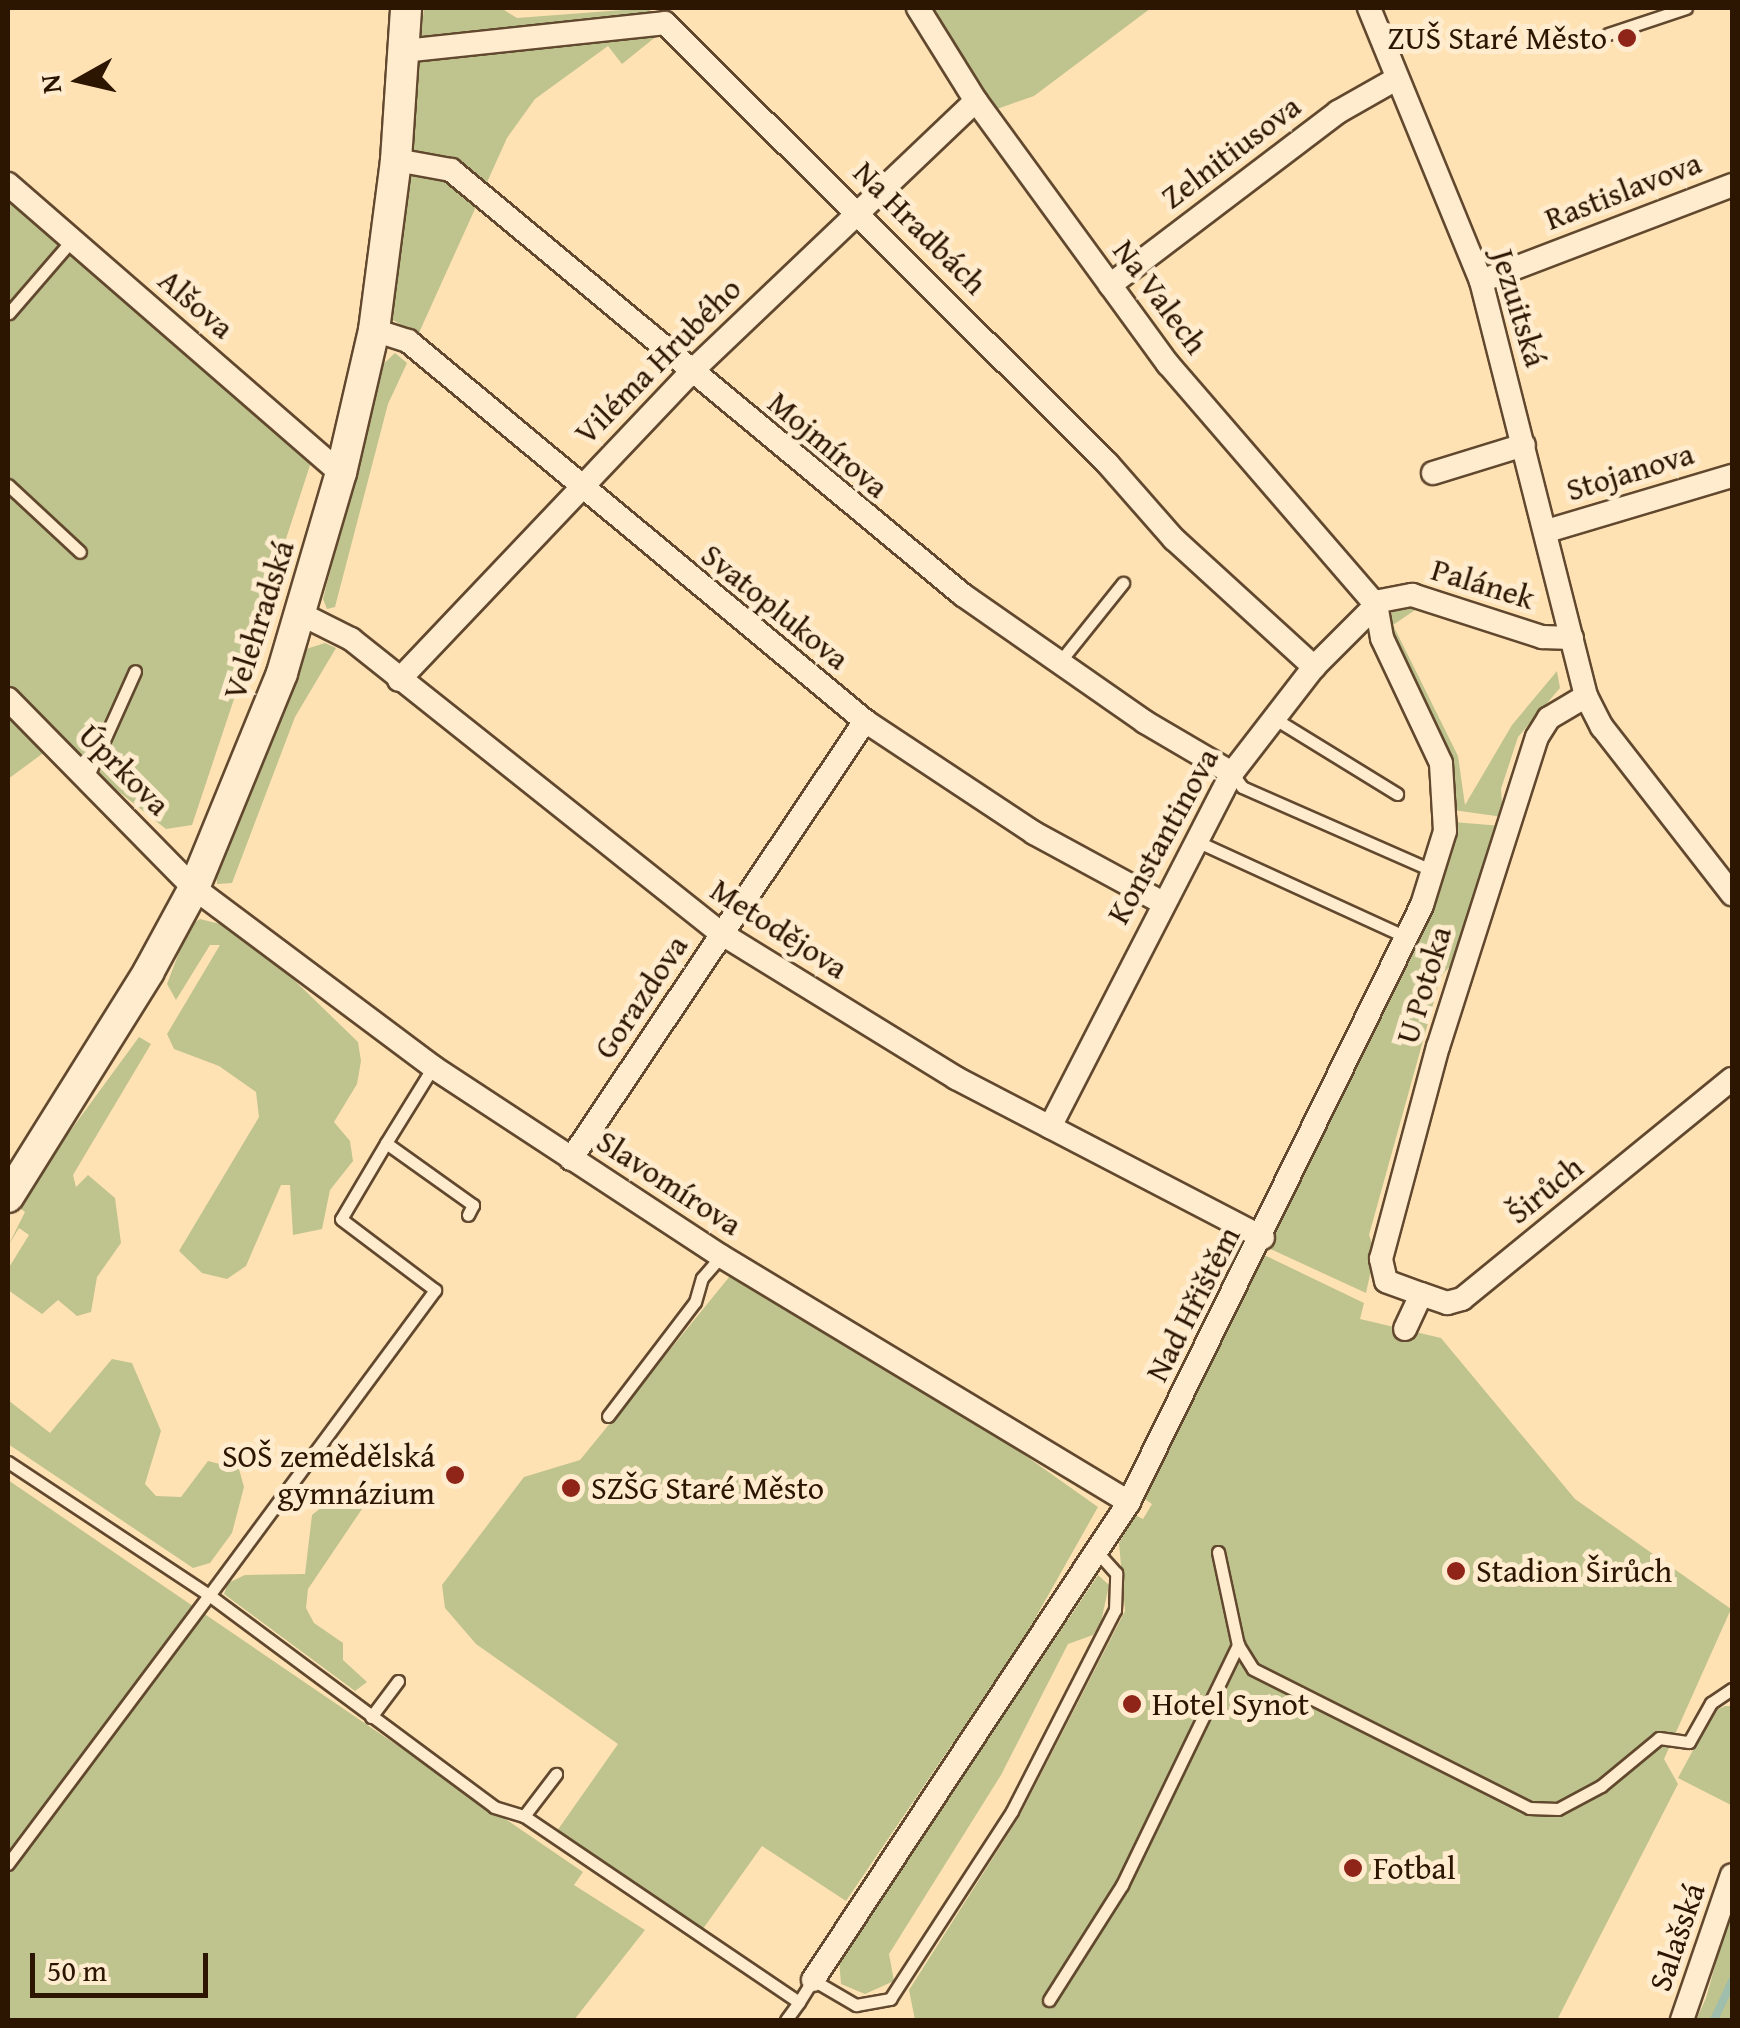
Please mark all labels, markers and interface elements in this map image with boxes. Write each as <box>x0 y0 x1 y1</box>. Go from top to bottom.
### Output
place label: ZUŠ Staré Město <box>1387 19 1607 57</box>
marker: ZUŠ Staré Město <box>1616 27 1638 49</box>
north arrow <box>30 30 130 130</box>
text: N <box>28 72 71 96</box>
street label: Zelnitiusova <box>1154 87 1308 217</box>
street label: Rastislavova <box>1539 144 1707 238</box>
street label: Na Hradbách <box>845 153 995 303</box>
street label: Na Valech <box>1105 232 1215 362</box>
street label: Jezuitská <box>1483 245 1555 371</box>
street label: Alšova <box>150 261 242 347</box>
street label: Viléma Hrubého <box>567 270 749 452</box>
street label: Mojmírova <box>760 384 896 506</box>
street label: Stojanova <box>1562 434 1698 510</box>
street label: Velehradská <box>215 536 303 704</box>
street label: Svatoplukova <box>693 536 857 678</box>
street label: Palánek <box>1427 550 1539 618</box>
street label: Úprkova <box>70 716 178 824</box>
street label: Konstantinova <box>1099 742 1227 930</box>
street label: Metodějova <box>703 871 855 987</box>
street label: U Potoka <box>1388 922 1460 1048</box>
street label: Gorazdova <box>586 928 696 1066</box>
street label: Slavomírova <box>589 1122 749 1244</box>
street label: Širůch <box>1499 1148 1591 1232</box>
street label: Nad Hřištěm <box>1138 1220 1248 1388</box>
place label: SOŠ zemědělská gymnázium <box>222 1438 435 1513</box>
marker: SOŠ zemědělská gymnázium <box>444 1464 466 1486</box>
place label: SZŠG Staré Město <box>591 1469 824 1507</box>
marker: SZŠG Staré Město <box>560 1477 582 1499</box>
place label: Stadion Širůch <box>1476 1552 1672 1590</box>
marker: Stadion Širůch <box>1445 1560 1467 1582</box>
place label: Hotel Synot <box>1152 1685 1309 1723</box>
marker: Hotel Synot <box>1121 1693 1143 1715</box>
place label: Fotbal <box>1373 1849 1456 1887</box>
marker: Fotbal <box>1342 1857 1364 1879</box>
street label: Salašská <box>1641 1878 1713 1996</box>
scale bar <box>35 1933 212 1995</box>
text: 50 m <box>47 1948 107 1992</box>

